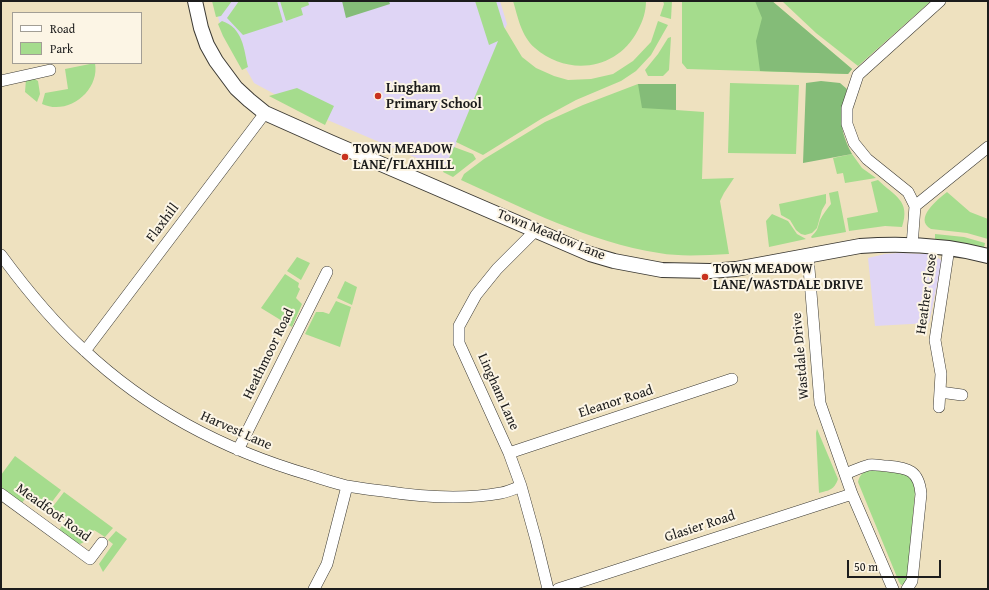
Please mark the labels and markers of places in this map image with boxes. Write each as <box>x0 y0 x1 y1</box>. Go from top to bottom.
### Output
place label: Lingham Primary School <box>386 80 482 112</box>
marker: Lingham Primary School <box>373 91 383 101</box>
place label: TOWN MEADOW LANE/FLAXHILL <box>353 141 454 174</box>
marker: TOWN MEADOW LANE/FLAXHILL <box>340 152 350 162</box>
place label: TOWN MEADOW LANE/WASTDALE DRIVE <box>713 261 863 294</box>
marker: TOWN MEADOW LANE/WASTDALE DRIVE <box>700 272 710 282</box>

